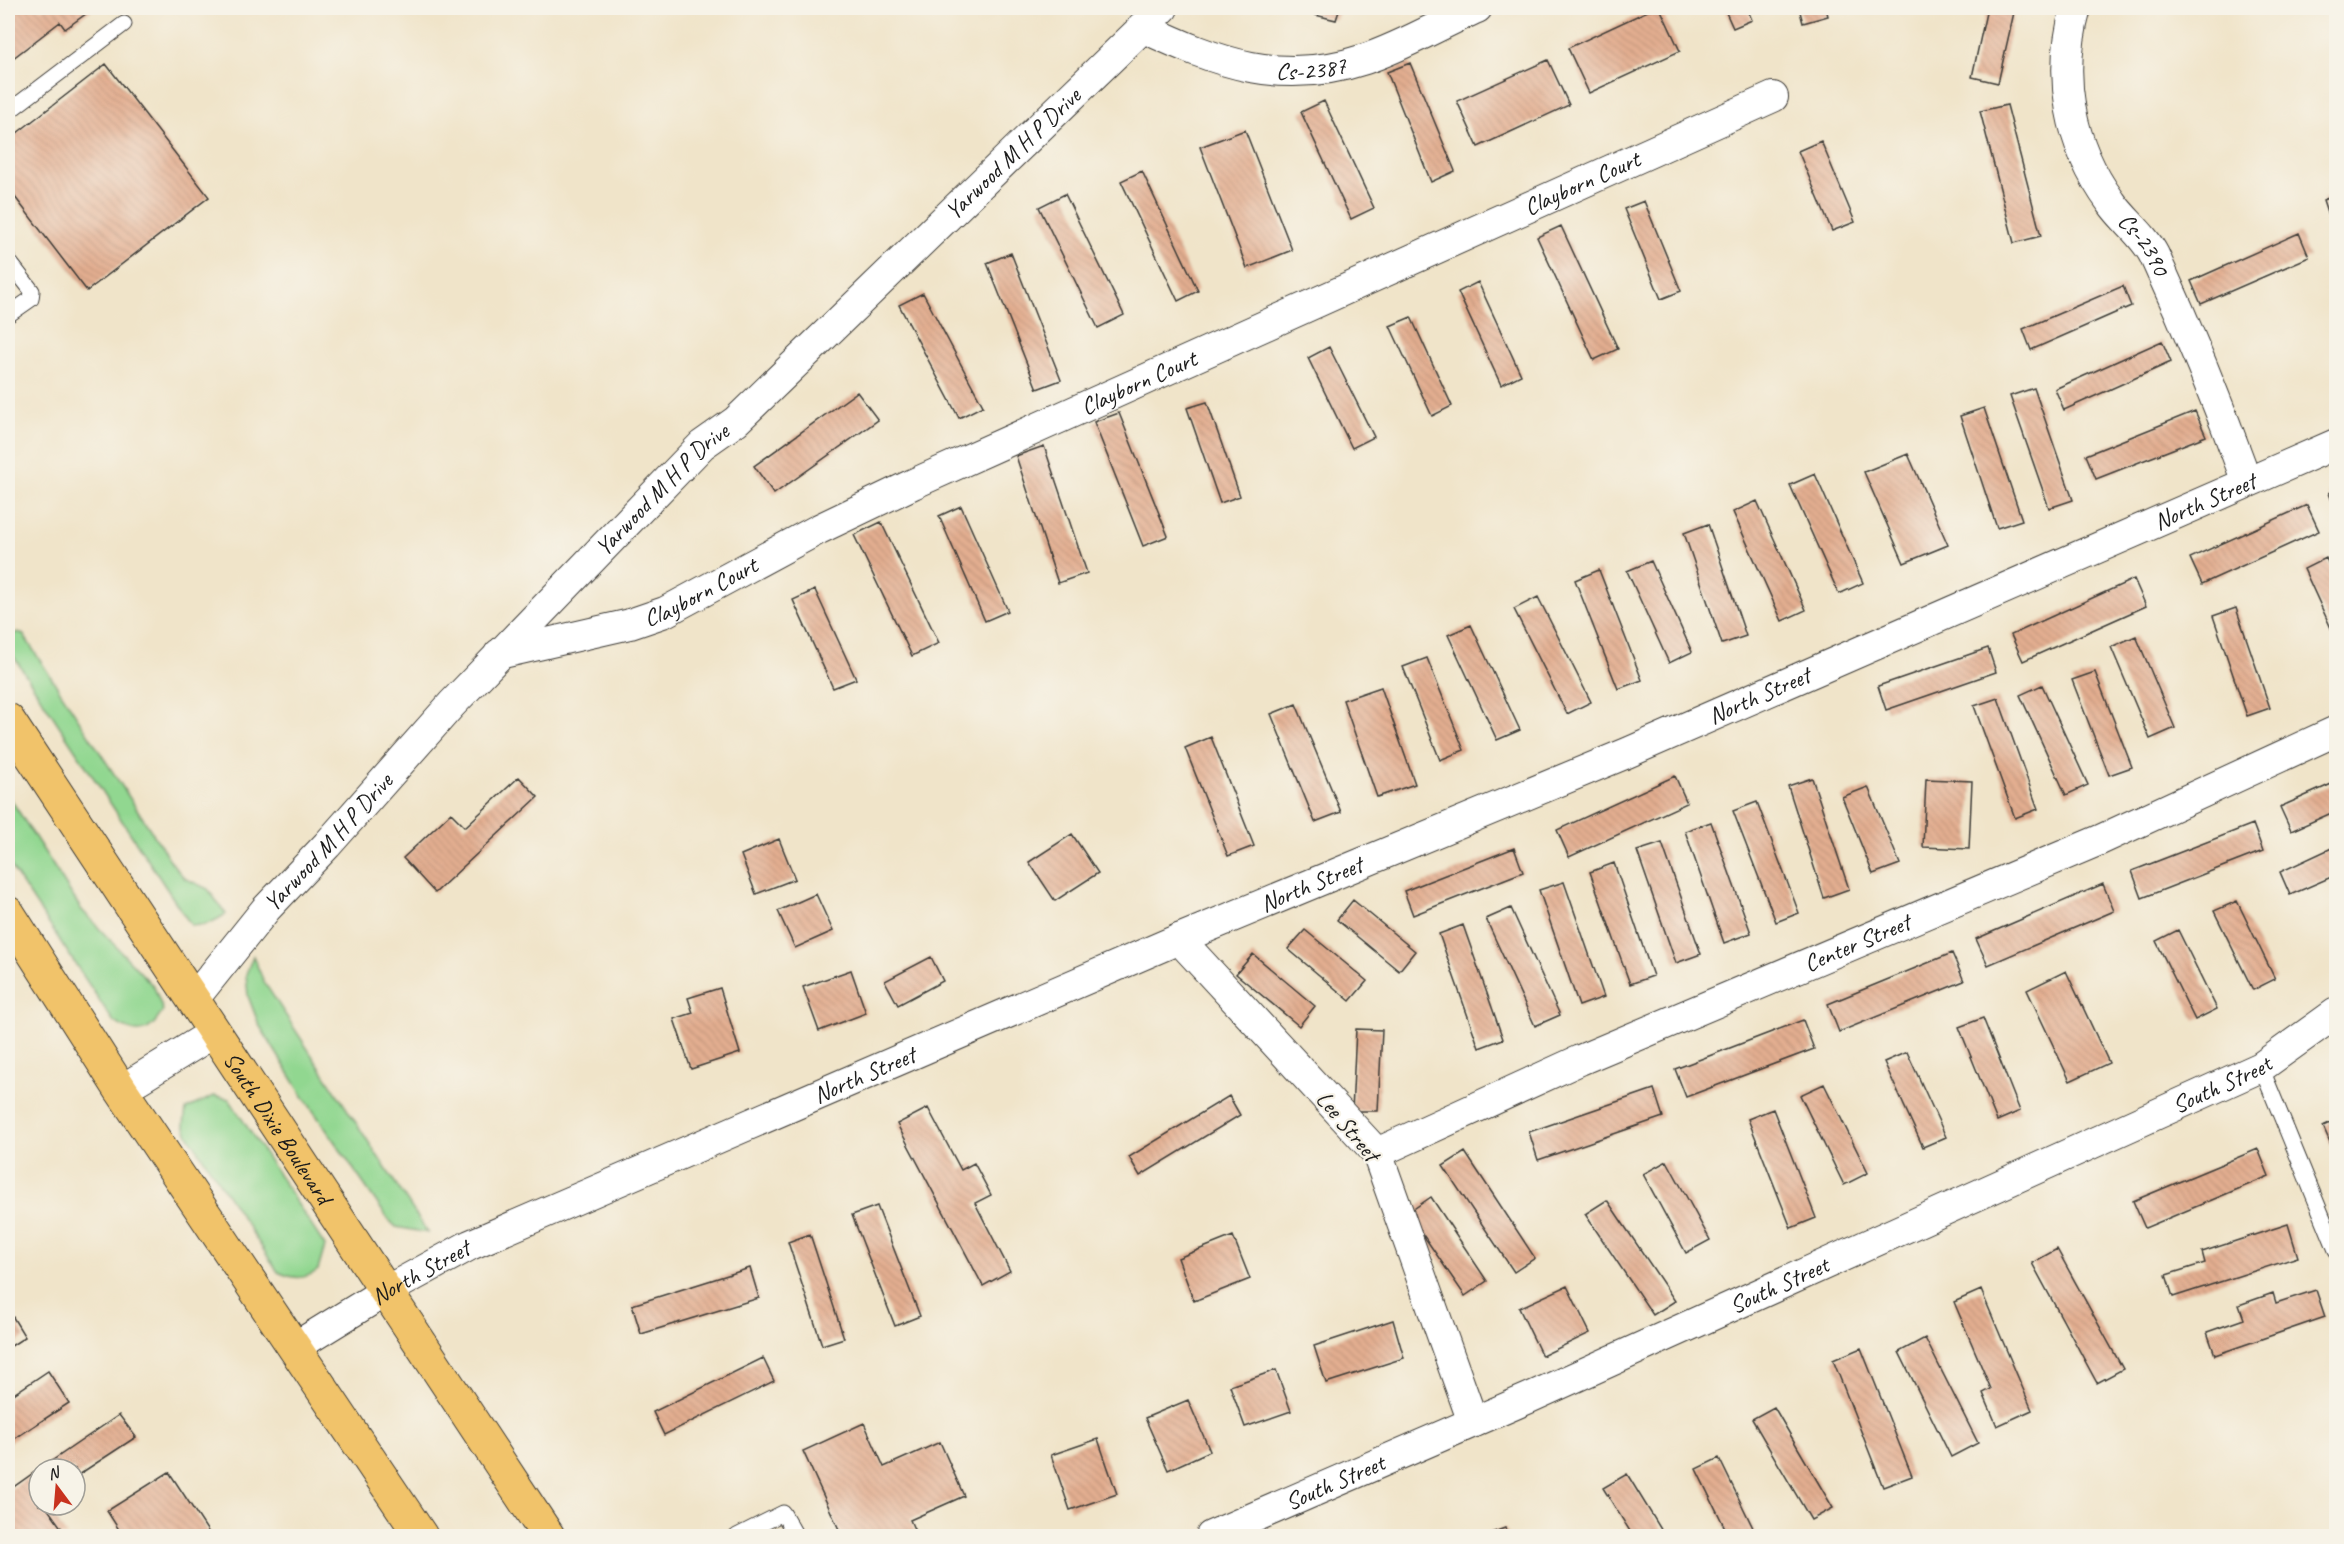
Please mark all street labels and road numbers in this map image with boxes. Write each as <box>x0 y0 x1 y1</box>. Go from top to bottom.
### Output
street label: Cs-2387 <box>1275 50 1350 86</box>
street label: Yarwood M H P Drive <box>939 80 1088 226</box>
street label: Clayborn Court <box>1519 143 1646 222</box>
street label: Cs-2390 <box>2112 206 2177 282</box>
street label: Clayborn Court <box>1076 343 1203 422</box>
street label: Yarwood M H P Drive <box>588 415 736 562</box>
street label: North Street <box>2149 465 2263 537</box>
street label: Clayborn Court <box>640 549 764 633</box>
street label: North Street <box>1704 659 1817 731</box>
street label: Yarwood M H P Drive <box>257 765 400 917</box>
street label: North Street <box>1256 848 1370 919</box>
street label: Center Street <box>1799 906 1917 979</box>
street label: North Street <box>809 1038 923 1110</box>
street label: South Dixie Boulevard <box>217 1046 341 1212</box>
street label: South Street <box>2168 1048 2279 1120</box>
street label: Lee Street <box>1310 1084 1388 1170</box>
street label: North Street <box>365 1232 478 1312</box>
street label: South Street <box>1725 1249 1835 1320</box>
street label: South Street <box>1281 1447 1391 1517</box>

